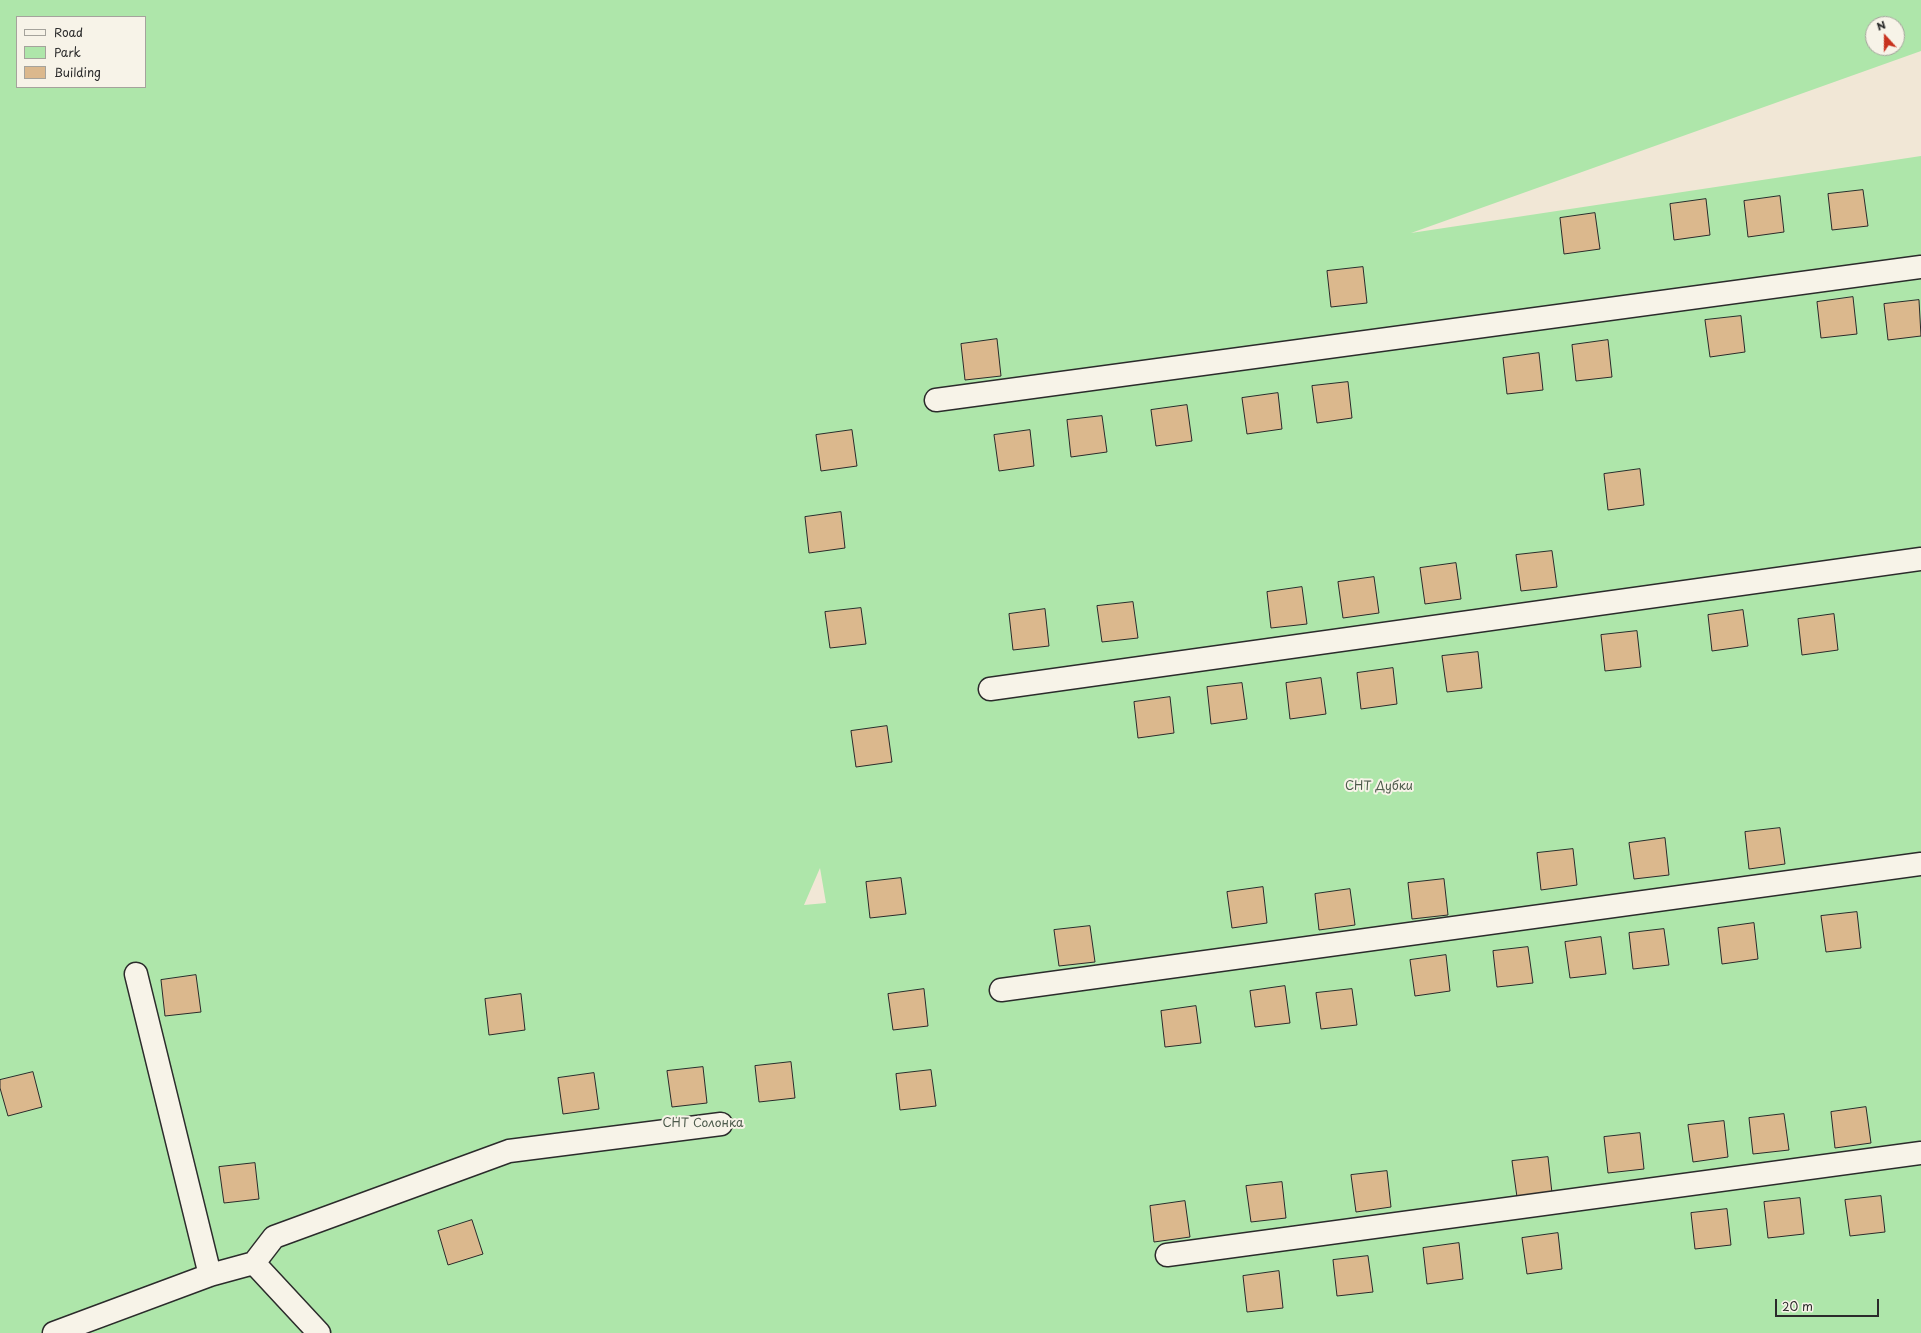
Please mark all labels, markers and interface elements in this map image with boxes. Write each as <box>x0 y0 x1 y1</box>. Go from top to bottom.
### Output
legend <box>16 16 146 88</box>
north arrow <box>1865 16 1905 56</box>
text: N <box>1874 16 1888 35</box>
text: Road <box>54 23 83 41</box>
text: Park <box>54 43 81 61</box>
text: Building <box>54 63 101 81</box>
park label: СНТ Дубки <box>1345 780 1413 794</box>
park label: СНТ Солонка <box>663 1117 743 1131</box>
scale bar <box>1777 1291 1881 1317</box>
text: 20 m <box>1782 1297 1813 1315</box>

